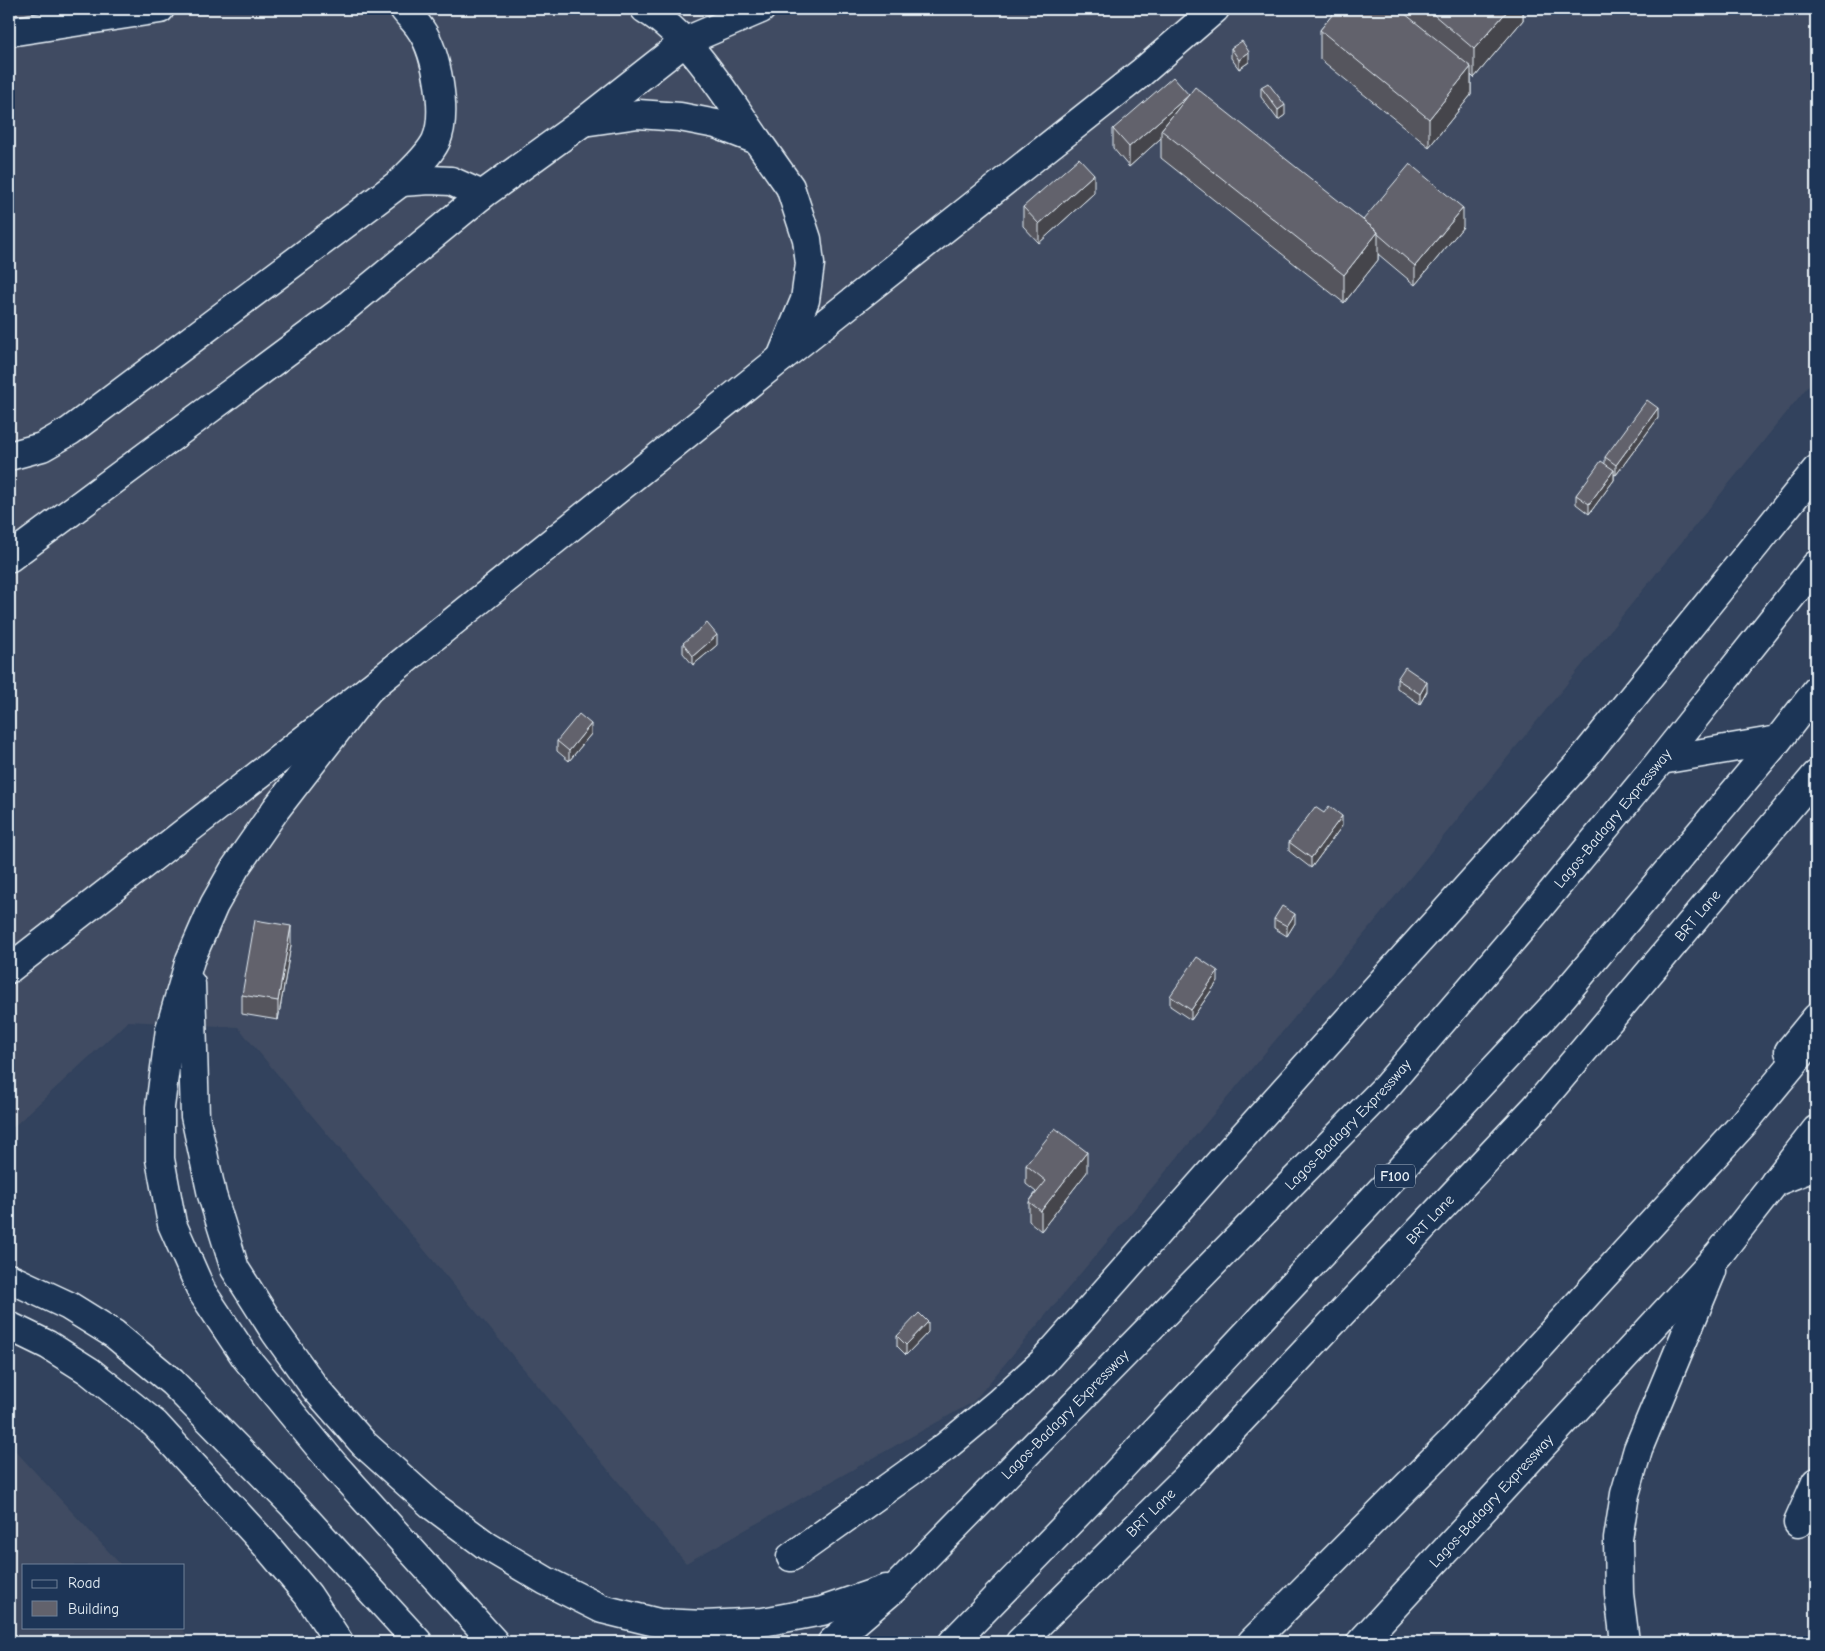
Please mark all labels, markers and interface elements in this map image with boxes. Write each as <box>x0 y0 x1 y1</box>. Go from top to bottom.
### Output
street label: Lagos-Badagry Expressway <box>1550 745 1675 891</box>
street label: BRT Lane <box>1671 886 1725 945</box>
street label: Lagos-Badagry Expressway <box>1281 1055 1415 1194</box>
road number: F100 <box>1375 1164 1415 1188</box>
street label: BRT Lane <box>1402 1190 1458 1248</box>
street label: Lagos-Badagry Expressway <box>998 1346 1133 1483</box>
street label: Lagos-Badagry Expressway <box>1425 1430 1557 1571</box>
street label: BRT Lane <box>1123 1484 1180 1541</box>
legend <box>22 1564 185 1628</box>
text: Road <box>68 1574 100 1592</box>
text: Building <box>68 1600 119 1618</box>

